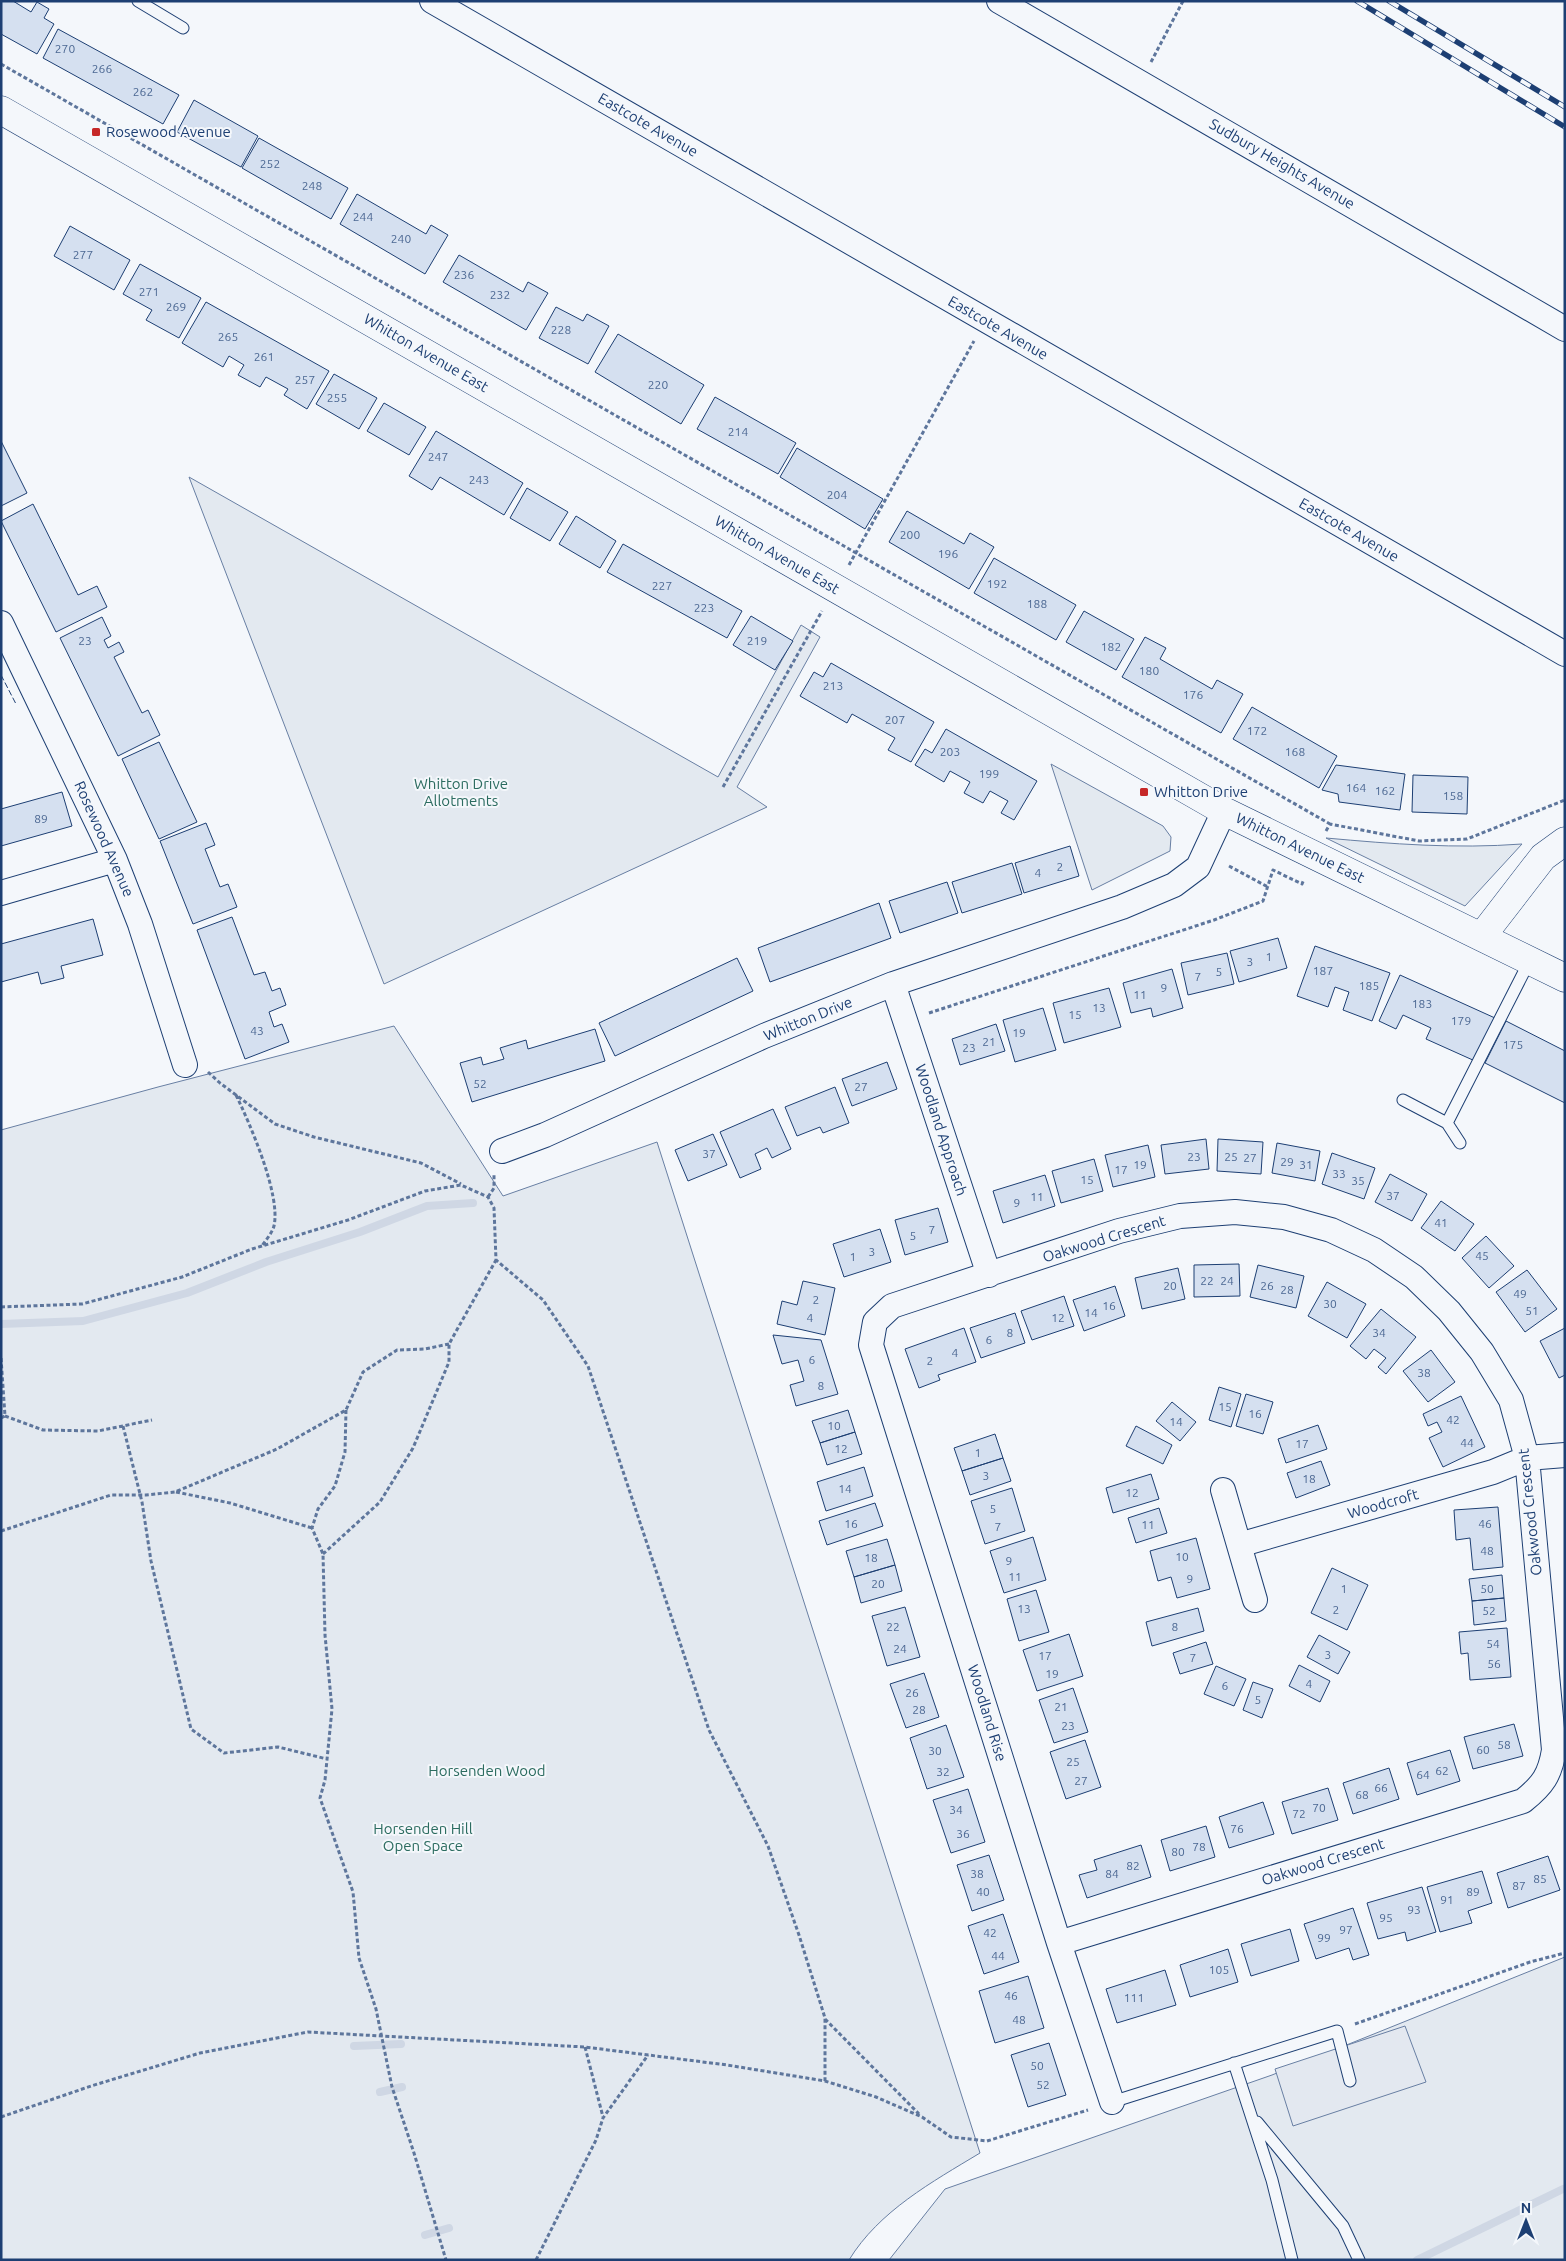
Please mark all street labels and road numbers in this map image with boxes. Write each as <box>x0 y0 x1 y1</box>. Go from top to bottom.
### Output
street label: Eastcote Avenue <box>595 89 701 160</box>
street label: Sudbury Heights Avenue <box>1206 115 1358 212</box>
street label: Eastcote Avenue <box>945 292 1051 363</box>
street label: Whitton Avenue East <box>361 310 492 395</box>
street label: Eastcote Avenue <box>1296 494 1402 565</box>
street label: Whitton Avenue East <box>712 512 843 597</box>
street label: Rosewood Avenue <box>71 778 138 899</box>
street label: Whitton Avenue East <box>1233 809 1367 886</box>
street label: Whitton Drive <box>761 993 855 1044</box>
street label: Woodland Approach <box>912 1062 971 1198</box>
street label: Oakwood Crescent <box>1040 1212 1167 1265</box>
street label: Oakwood Crescent <box>1514 1448 1545 1576</box>
street label: Woodcroft <box>1345 1485 1420 1522</box>
street label: Woodland Rise <box>965 1662 1010 1763</box>
street label: Oakwood Crescent <box>1259 1835 1386 1888</box>

